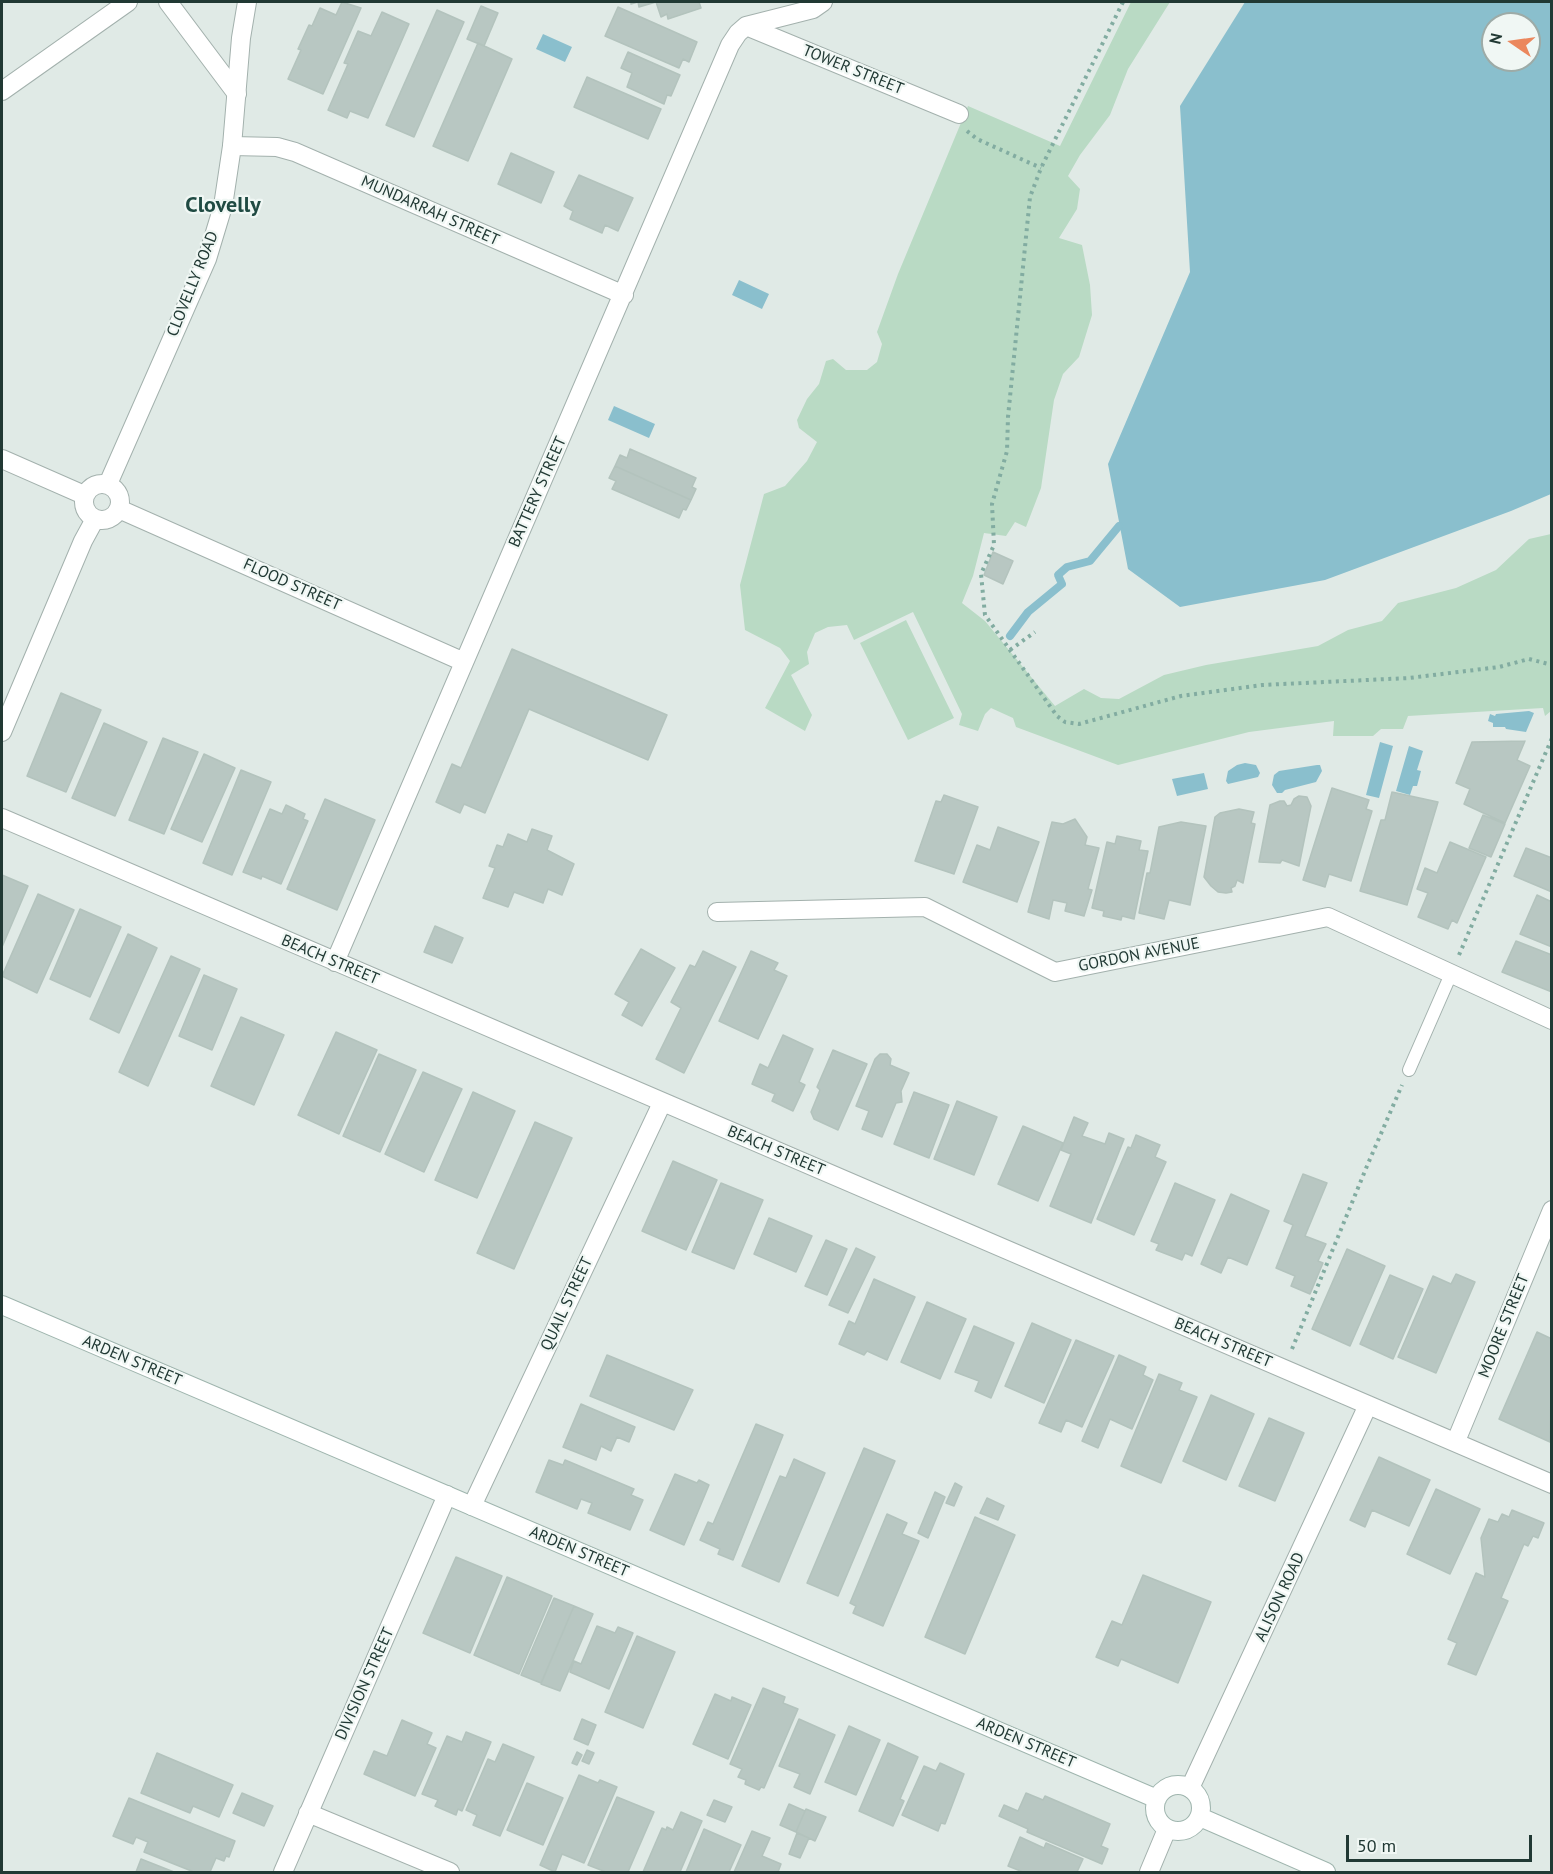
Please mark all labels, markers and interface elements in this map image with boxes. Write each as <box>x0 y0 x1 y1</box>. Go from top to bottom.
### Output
north arrow <box>1481 12 1541 72</box>
text: N <box>1484 31 1506 46</box>
street label: TOWER STREET <box>800 41 906 99</box>
street label: MUNDARRAH STREET <box>358 172 502 250</box>
district label: Clovelly <box>185 193 261 219</box>
street label: CLOVELLY ROAD <box>163 229 223 339</box>
street label: BATTERY STREET <box>505 434 571 550</box>
street label: FLOOD STREET <box>240 555 344 615</box>
street label: BEACH STREET <box>278 931 382 989</box>
street label: GORDON AVENUE <box>1077 934 1201 976</box>
street label: BEACH STREET <box>724 1122 828 1180</box>
street label: QUAIL STREET <box>537 1254 597 1354</box>
street label: MOORE STREET <box>1475 1271 1533 1381</box>
street label: BEACH STREET <box>1171 1314 1275 1372</box>
street label: ARDEN STREET <box>80 1331 184 1391</box>
street label: ARDEN STREET <box>527 1522 631 1582</box>
street label: ALISON ROAD <box>1251 1549 1309 1645</box>
street label: DIVISION STREET <box>332 1625 398 1743</box>
street label: ARDEN STREET <box>974 1713 1078 1773</box>
scale bar <box>1349 1823 1535 1861</box>
text: 50 m <box>1357 1834 1396 1857</box>

